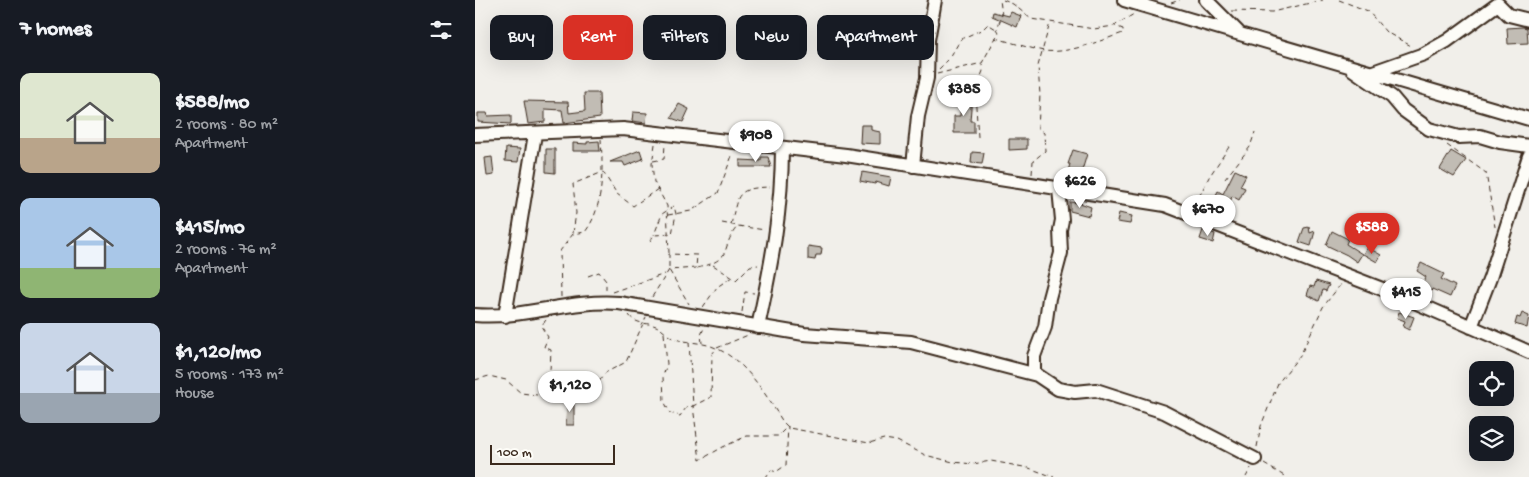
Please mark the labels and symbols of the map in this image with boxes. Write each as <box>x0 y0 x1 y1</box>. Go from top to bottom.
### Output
pin: $385 <box>934 74 994 117</box>
pin: $908 <box>726 120 786 163</box>
pin: $626 <box>1050 166 1110 209</box>
pin: $670 <box>1178 194 1238 237</box>
pin: $588 <box>1342 212 1402 255</box>
pin: $415 <box>1376 278 1436 320</box>
pin: $1,120 <box>529 370 611 413</box>
scale bar <box>490 442 615 465</box>

